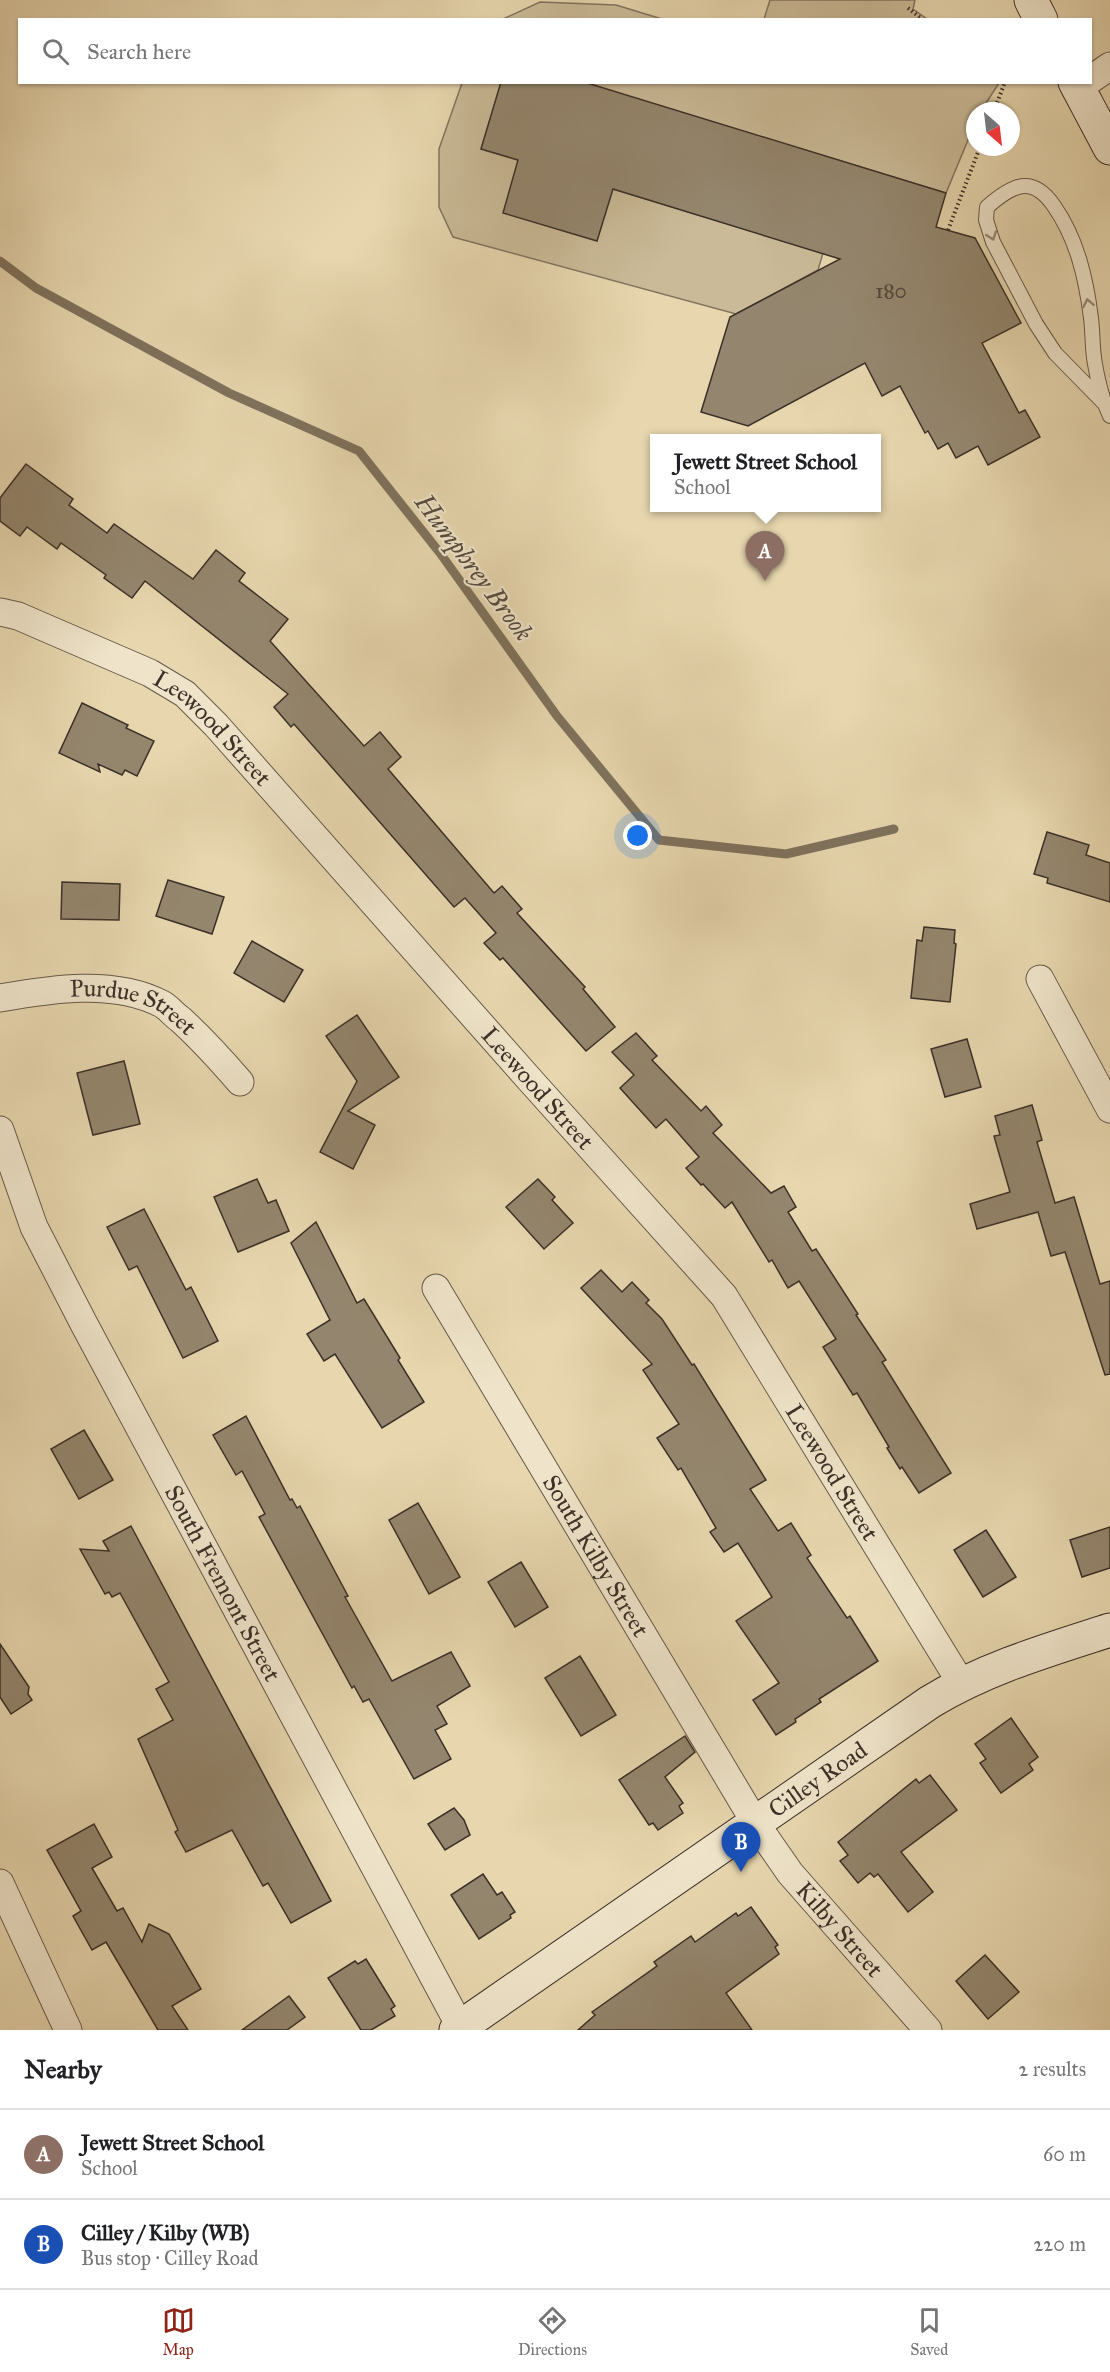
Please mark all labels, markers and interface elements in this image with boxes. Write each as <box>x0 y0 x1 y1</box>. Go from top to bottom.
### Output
search box <box>18 18 1092 84</box>
icon: search <box>39 35 72 68</box>
text: Search here <box>87 38 191 65</box>
north arrow <box>966 102 1020 156</box>
one-way arrow <box>984 230 997 241</box>
house number: 180 <box>875 278 907 304</box>
one-way arrow <box>1082 298 1095 308</box>
popup <box>650 434 881 512</box>
text: Jewett Street School <box>674 448 857 475</box>
text: School <box>674 475 731 499</box>
water label: Humphrey Brook <box>407 486 540 648</box>
pin: A <box>746 532 784 581</box>
street label: Leewood Street <box>148 663 278 793</box>
your location <box>623 821 652 850</box>
street label: Purdue Street <box>69 973 203 1042</box>
street label: Leewood Street <box>475 1020 601 1156</box>
street label: Leewood Street <box>779 1399 885 1547</box>
street label: South Kilby Street <box>536 1469 656 1643</box>
street label: South Fremont Street <box>158 1480 288 1687</box>
street label: Cilley Road <box>763 1735 873 1824</box>
pin: B <box>722 1822 760 1872</box>
street label: Kilby Street <box>790 1875 890 1984</box>
text: Nearby <box>24 2053 102 2085</box>
text: 2 results <box>1018 2057 1086 2081</box>
text: Jewett Street School <box>81 2129 264 2156</box>
text: A <box>37 2142 50 2166</box>
text: 60 m <box>1043 2142 1086 2166</box>
text: School <box>81 2156 138 2180</box>
text: Cilley / Kilby (WB) <box>81 2219 250 2246</box>
text: B <box>37 2232 50 2256</box>
text: 220 m <box>1034 2232 1086 2256</box>
text: Bus stop · Cilley Road <box>81 2246 258 2270</box>
tab: Map <box>162 2304 195 2359</box>
tab: Directions <box>518 2304 587 2359</box>
tab: Saved <box>910 2304 948 2359</box>

